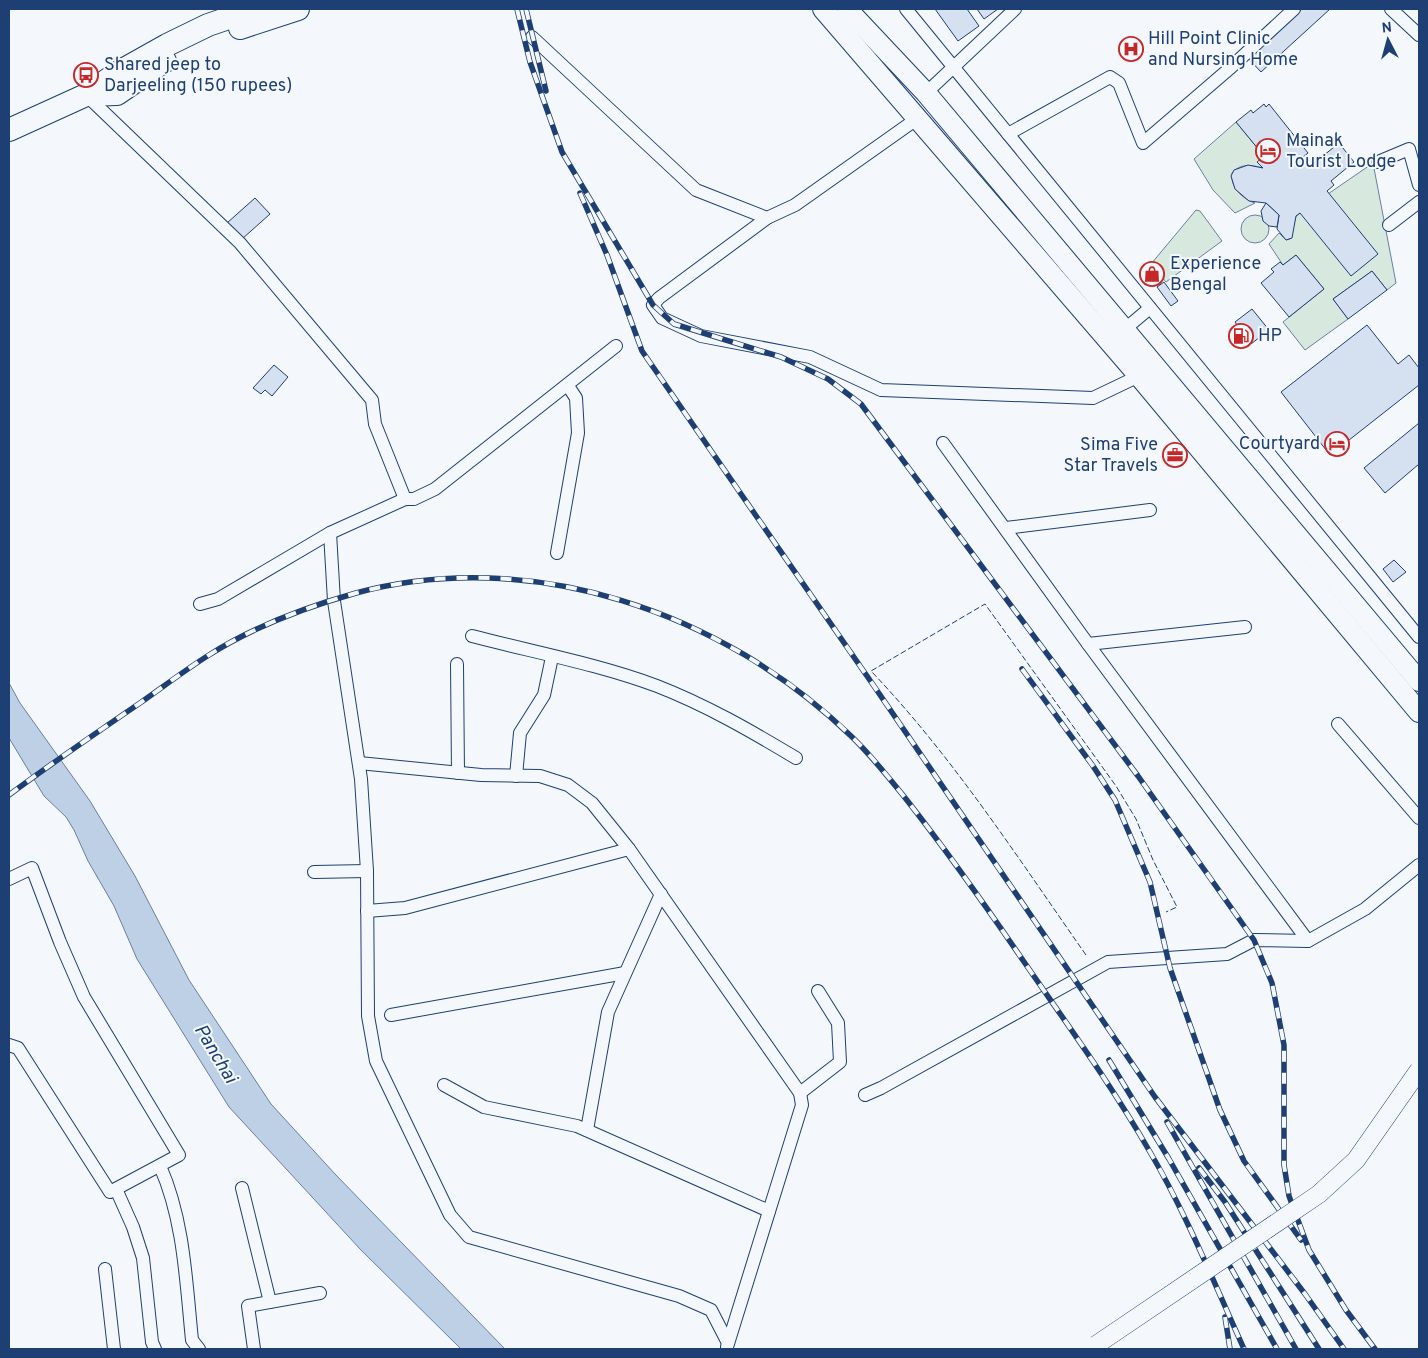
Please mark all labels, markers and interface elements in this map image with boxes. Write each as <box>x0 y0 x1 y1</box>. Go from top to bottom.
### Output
north arrow <box>1363 15 1413 65</box>
text: N <box>1381 20 1393 38</box>
place label: Hill Point Clinic and Nursing Home <box>1148 28 1298 72</box>
hospital icon: Hill Point Clinic and Nursing Home <box>1118 36 1144 62</box>
place label: Shared jeep to Darjeeling (150 rupees) <box>104 54 292 98</box>
bus stop icon: Shared jeep to Darjeeling (150 rupees) <box>73 62 99 88</box>
place label: Mainak Tourist Lodge <box>1286 130 1396 174</box>
hotel icon: Mainak Tourist Lodge <box>1255 138 1281 164</box>
place label: Experience Bengal <box>1170 253 1261 297</box>
shop icon: Experience Bengal <box>1139 261 1165 287</box>
fuel station icon: HP <box>1228 323 1254 349</box>
place label: HP <box>1258 325 1282 348</box>
hotel icon: Courtyard <box>1324 431 1350 457</box>
place label: Courtyard <box>1239 433 1320 456</box>
place label: Sima Five Star Travels <box>1064 434 1158 478</box>
office icon: Sima Five Star Travels <box>1162 442 1188 468</box>
water label: Panchai <box>188 1020 243 1089</box>

